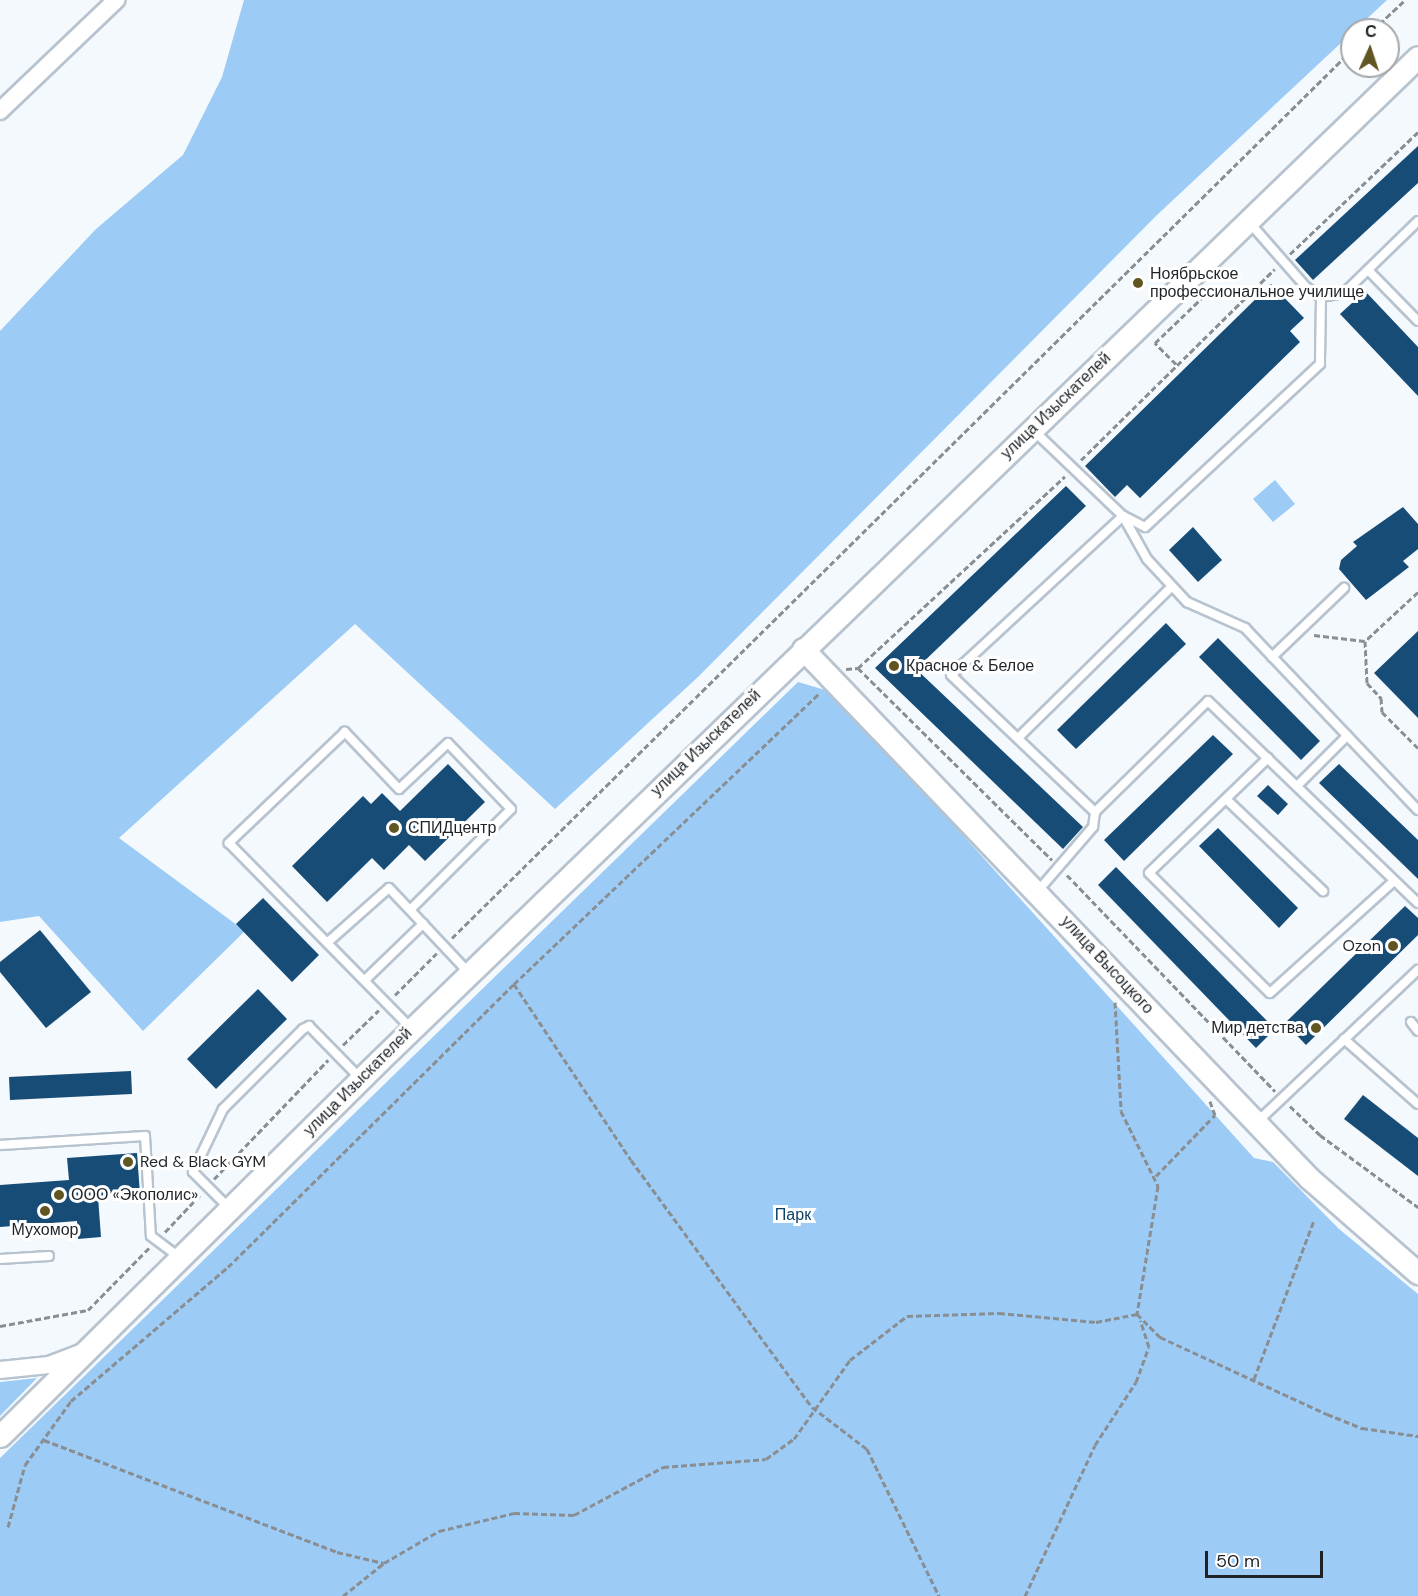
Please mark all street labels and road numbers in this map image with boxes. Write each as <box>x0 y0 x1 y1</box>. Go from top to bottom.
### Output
street label: улица Изыскателей <box>997 349 1115 463</box>
street label: улица Изыскателей <box>647 686 765 800</box>
street label: улица Высоцкого <box>1057 912 1157 1018</box>
street label: улица Изыскателей <box>300 1024 416 1140</box>

